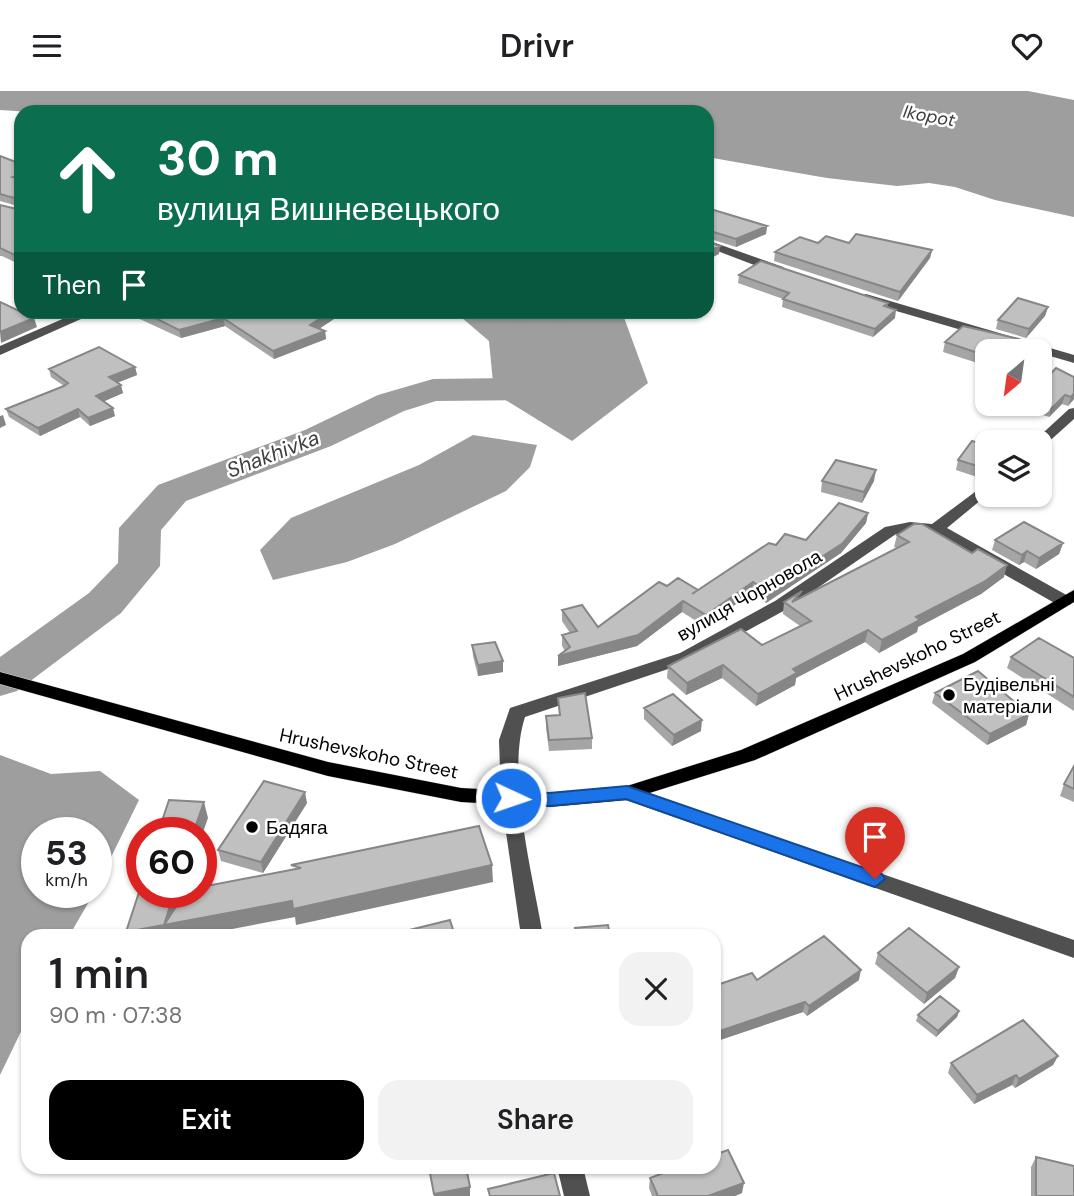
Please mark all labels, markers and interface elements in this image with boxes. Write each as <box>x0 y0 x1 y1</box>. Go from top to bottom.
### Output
text: Drivr <box>500 25 574 67</box>
icon: menu <box>28 27 66 65</box>
icon: heart <box>1008 27 1046 65</box>
water label: Ikopot <box>901 100 958 133</box>
text: 30 m <box>157 126 279 190</box>
icon: ahead <box>42 133 133 224</box>
text: вулиця Вишневецького <box>157 188 500 230</box>
icon: arrive <box>115 266 153 304</box>
text: Then <box>42 268 101 302</box>
north arrow <box>975 339 1052 417</box>
map controls <box>975 339 1052 507</box>
water label: Shakhivka <box>223 424 323 484</box>
button: layers <box>975 430 1052 507</box>
street label: вулиця Чорновола <box>672 544 827 647</box>
street label: Hrushevskoho Street <box>830 604 1005 707</box>
place label: Будівельні матеріали <box>963 672 1055 719</box>
marker: Будівельні матеріали <box>941 687 957 703</box>
street label: Hrushevskoho Street <box>277 722 461 785</box>
position arrow <box>474 761 548 835</box>
pin <box>845 807 905 879</box>
place label: Бадяга <box>266 815 328 840</box>
speed limit sign: 60 <box>126 817 217 908</box>
icon: arrive <box>856 818 894 856</box>
marker: Бадяга <box>244 819 260 835</box>
text: 53 <box>45 830 88 876</box>
text: km/h <box>45 868 88 892</box>
text: 1 min <box>49 946 149 1001</box>
button: close <box>619 952 693 1026</box>
text: 90 m · 07:38 <box>49 1000 183 1030</box>
button: Exit <box>49 1080 364 1160</box>
button: Share <box>378 1080 693 1160</box>

